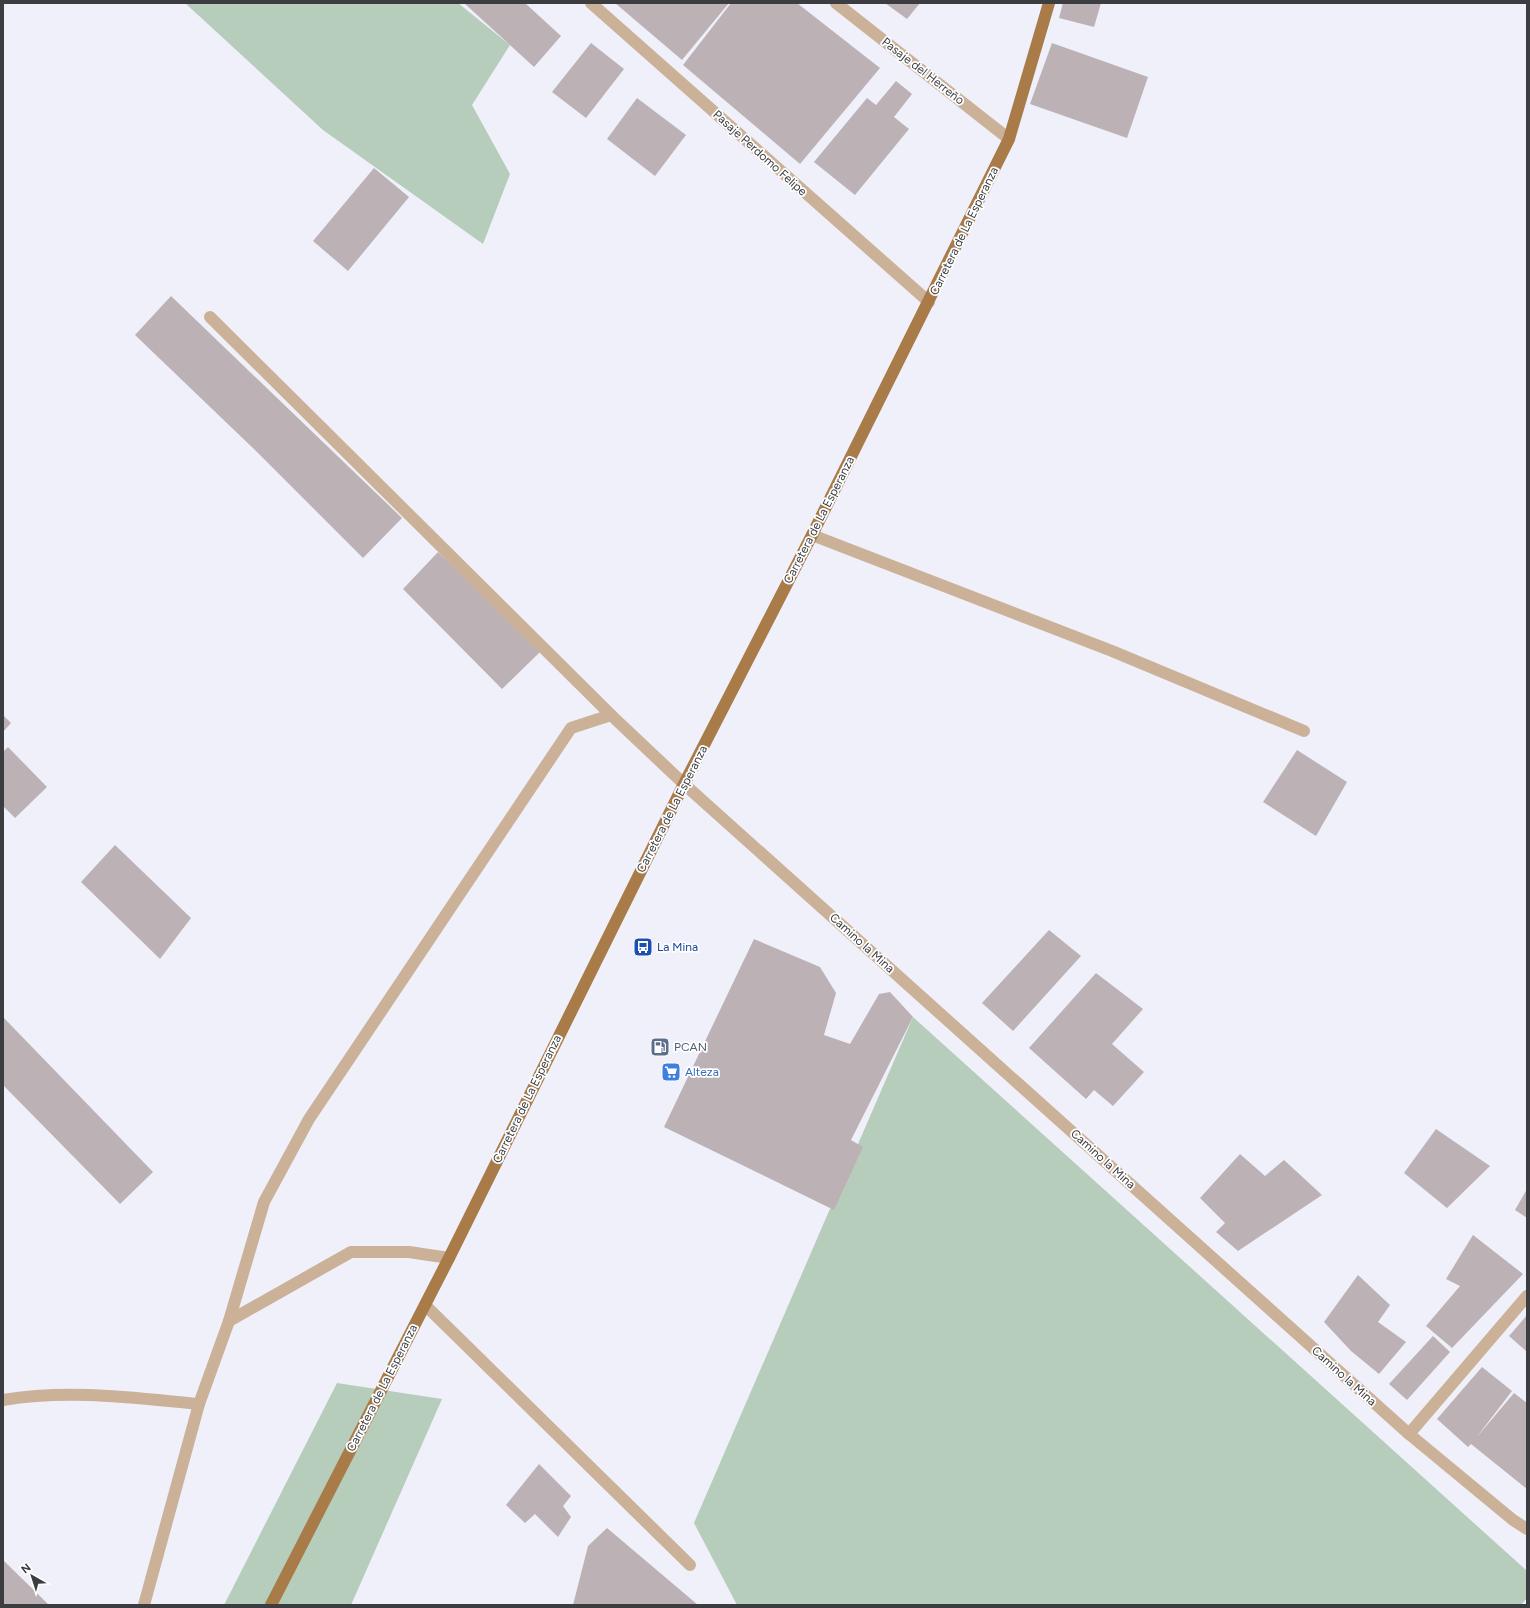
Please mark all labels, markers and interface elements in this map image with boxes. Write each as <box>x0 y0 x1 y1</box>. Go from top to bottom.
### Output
street label: Pasaje del Herreño <box>879 35 967 107</box>
street label: Pasaje Perdomo Felipe <box>710 107 810 199</box>
street label: Carretera de La Esperanza <box>927 165 1001 297</box>
street label: Carretera de La Esperanza <box>781 454 857 586</box>
street label: Carretera de La Esperanza <box>634 743 710 875</box>
street label: Camino la Mina <box>827 910 897 976</box>
bus stop icon: La Mina <box>632 936 654 958</box>
place label: La Mina <box>657 940 698 954</box>
street label: Carretera de La Esperanza <box>490 1033 564 1165</box>
fuel station icon: PCAN <box>649 1036 671 1058</box>
place label: PCAN <box>674 1040 707 1054</box>
supermarket icon: Alteza <box>660 1061 682 1083</box>
place label: Alteza <box>685 1065 719 1079</box>
street label: Camino la Mina <box>1068 1126 1138 1192</box>
street label: Carretera de La Esperanza <box>344 1322 420 1454</box>
street label: Camino la Mina <box>1309 1343 1379 1409</box>
north arrow <box>12 1556 52 1596</box>
text: N <box>19 1561 33 1576</box>

